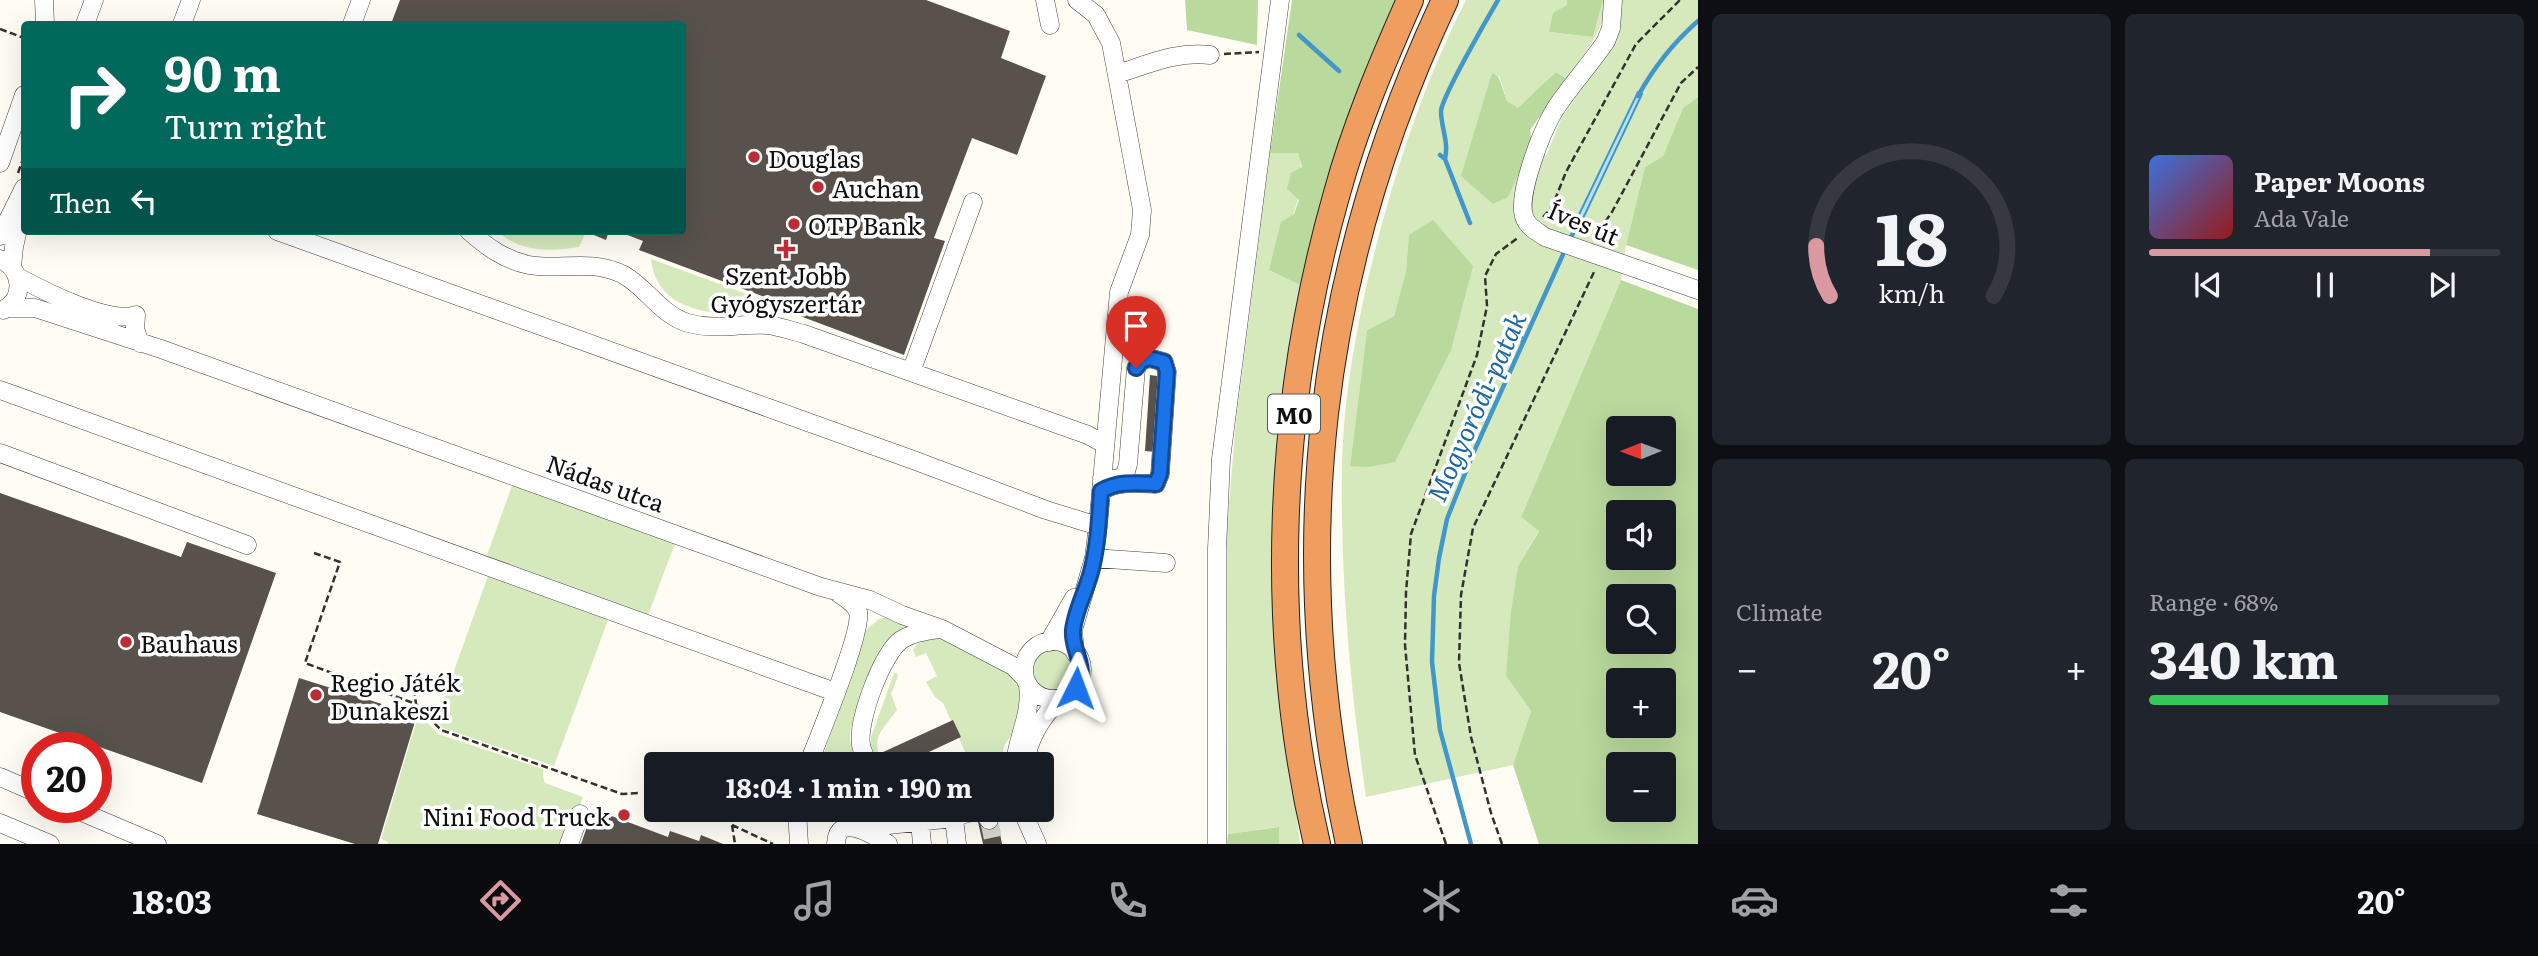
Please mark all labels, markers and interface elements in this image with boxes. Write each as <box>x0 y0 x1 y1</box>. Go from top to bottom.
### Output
text: 90 m <box>164 34 281 107</box>
icon: right <box>49 49 140 140</box>
text: Turn right <box>164 101 326 149</box>
place label: Douglas <box>768 140 860 175</box>
marker: Douglas <box>746 149 762 165</box>
text: Paper Moons <box>2254 161 2425 200</box>
place label: Auchan <box>832 170 920 205</box>
marker: Auchan <box>810 179 826 195</box>
text: 18 <box>1875 180 1948 288</box>
text: Then <box>49 182 111 221</box>
icon: left <box>125 182 163 220</box>
street label: Íves út <box>1543 191 1625 253</box>
text: Ada Vale <box>2254 200 2349 234</box>
place label: OTP Bank <box>808 207 922 242</box>
marker: OTP Bank <box>786 216 802 232</box>
marker: Szent Jobb Gyógyszertár <box>778 241 794 257</box>
place label: Szent Jobb Gyógyszertár <box>710 257 862 320</box>
icon: previous <box>2189 266 2227 304</box>
icon: pause <box>2306 266 2344 304</box>
icon: next <box>2423 266 2461 304</box>
text: km/h <box>1878 274 1945 311</box>
pin <box>1106 296 1166 368</box>
water label: Mogyoródi-patak <box>1416 304 1535 507</box>
icon: arrive <box>1117 307 1155 345</box>
road number: M0 <box>1268 394 1320 434</box>
north arrow <box>1606 416 1676 486</box>
map controls <box>1606 416 1676 822</box>
street label: Nádas utca <box>542 444 670 520</box>
button: sound <box>1606 500 1676 570</box>
button: search <box>1606 584 1676 654</box>
text: Range · 68% <box>2149 584 2279 618</box>
text: Climate <box>1736 594 1822 628</box>
text: 340 km <box>2149 618 2338 695</box>
place label: Bauhaus <box>140 625 238 660</box>
text: 20° <box>1872 628 1951 705</box>
marker: Bauhaus <box>118 634 134 650</box>
text: − <box>1736 638 1758 695</box>
text: + <box>2065 638 2087 695</box>
position arrow <box>1039 651 1113 725</box>
place label: Regio Játék Dunakeszi <box>330 664 461 727</box>
button: + <box>1606 668 1676 738</box>
marker: Regio Játék Dunakeszi <box>308 687 324 703</box>
speed limit sign: 20 <box>21 732 112 823</box>
button: − <box>1606 752 1676 822</box>
text: 18:04 · 1 min · 190 m <box>726 767 972 806</box>
place label: Nini Food Truck <box>422 798 610 833</box>
marker: Nini Food Truck <box>616 807 632 823</box>
text: 18:03 <box>132 876 212 924</box>
icon: directions <box>476 876 525 925</box>
icon: music <box>790 876 839 925</box>
icon: phone <box>1103 876 1152 925</box>
icon: climate <box>1417 876 1466 925</box>
icon: car <box>1730 876 1779 925</box>
icon: filters <box>2044 876 2093 925</box>
text: 20° <box>2357 876 2406 924</box>

